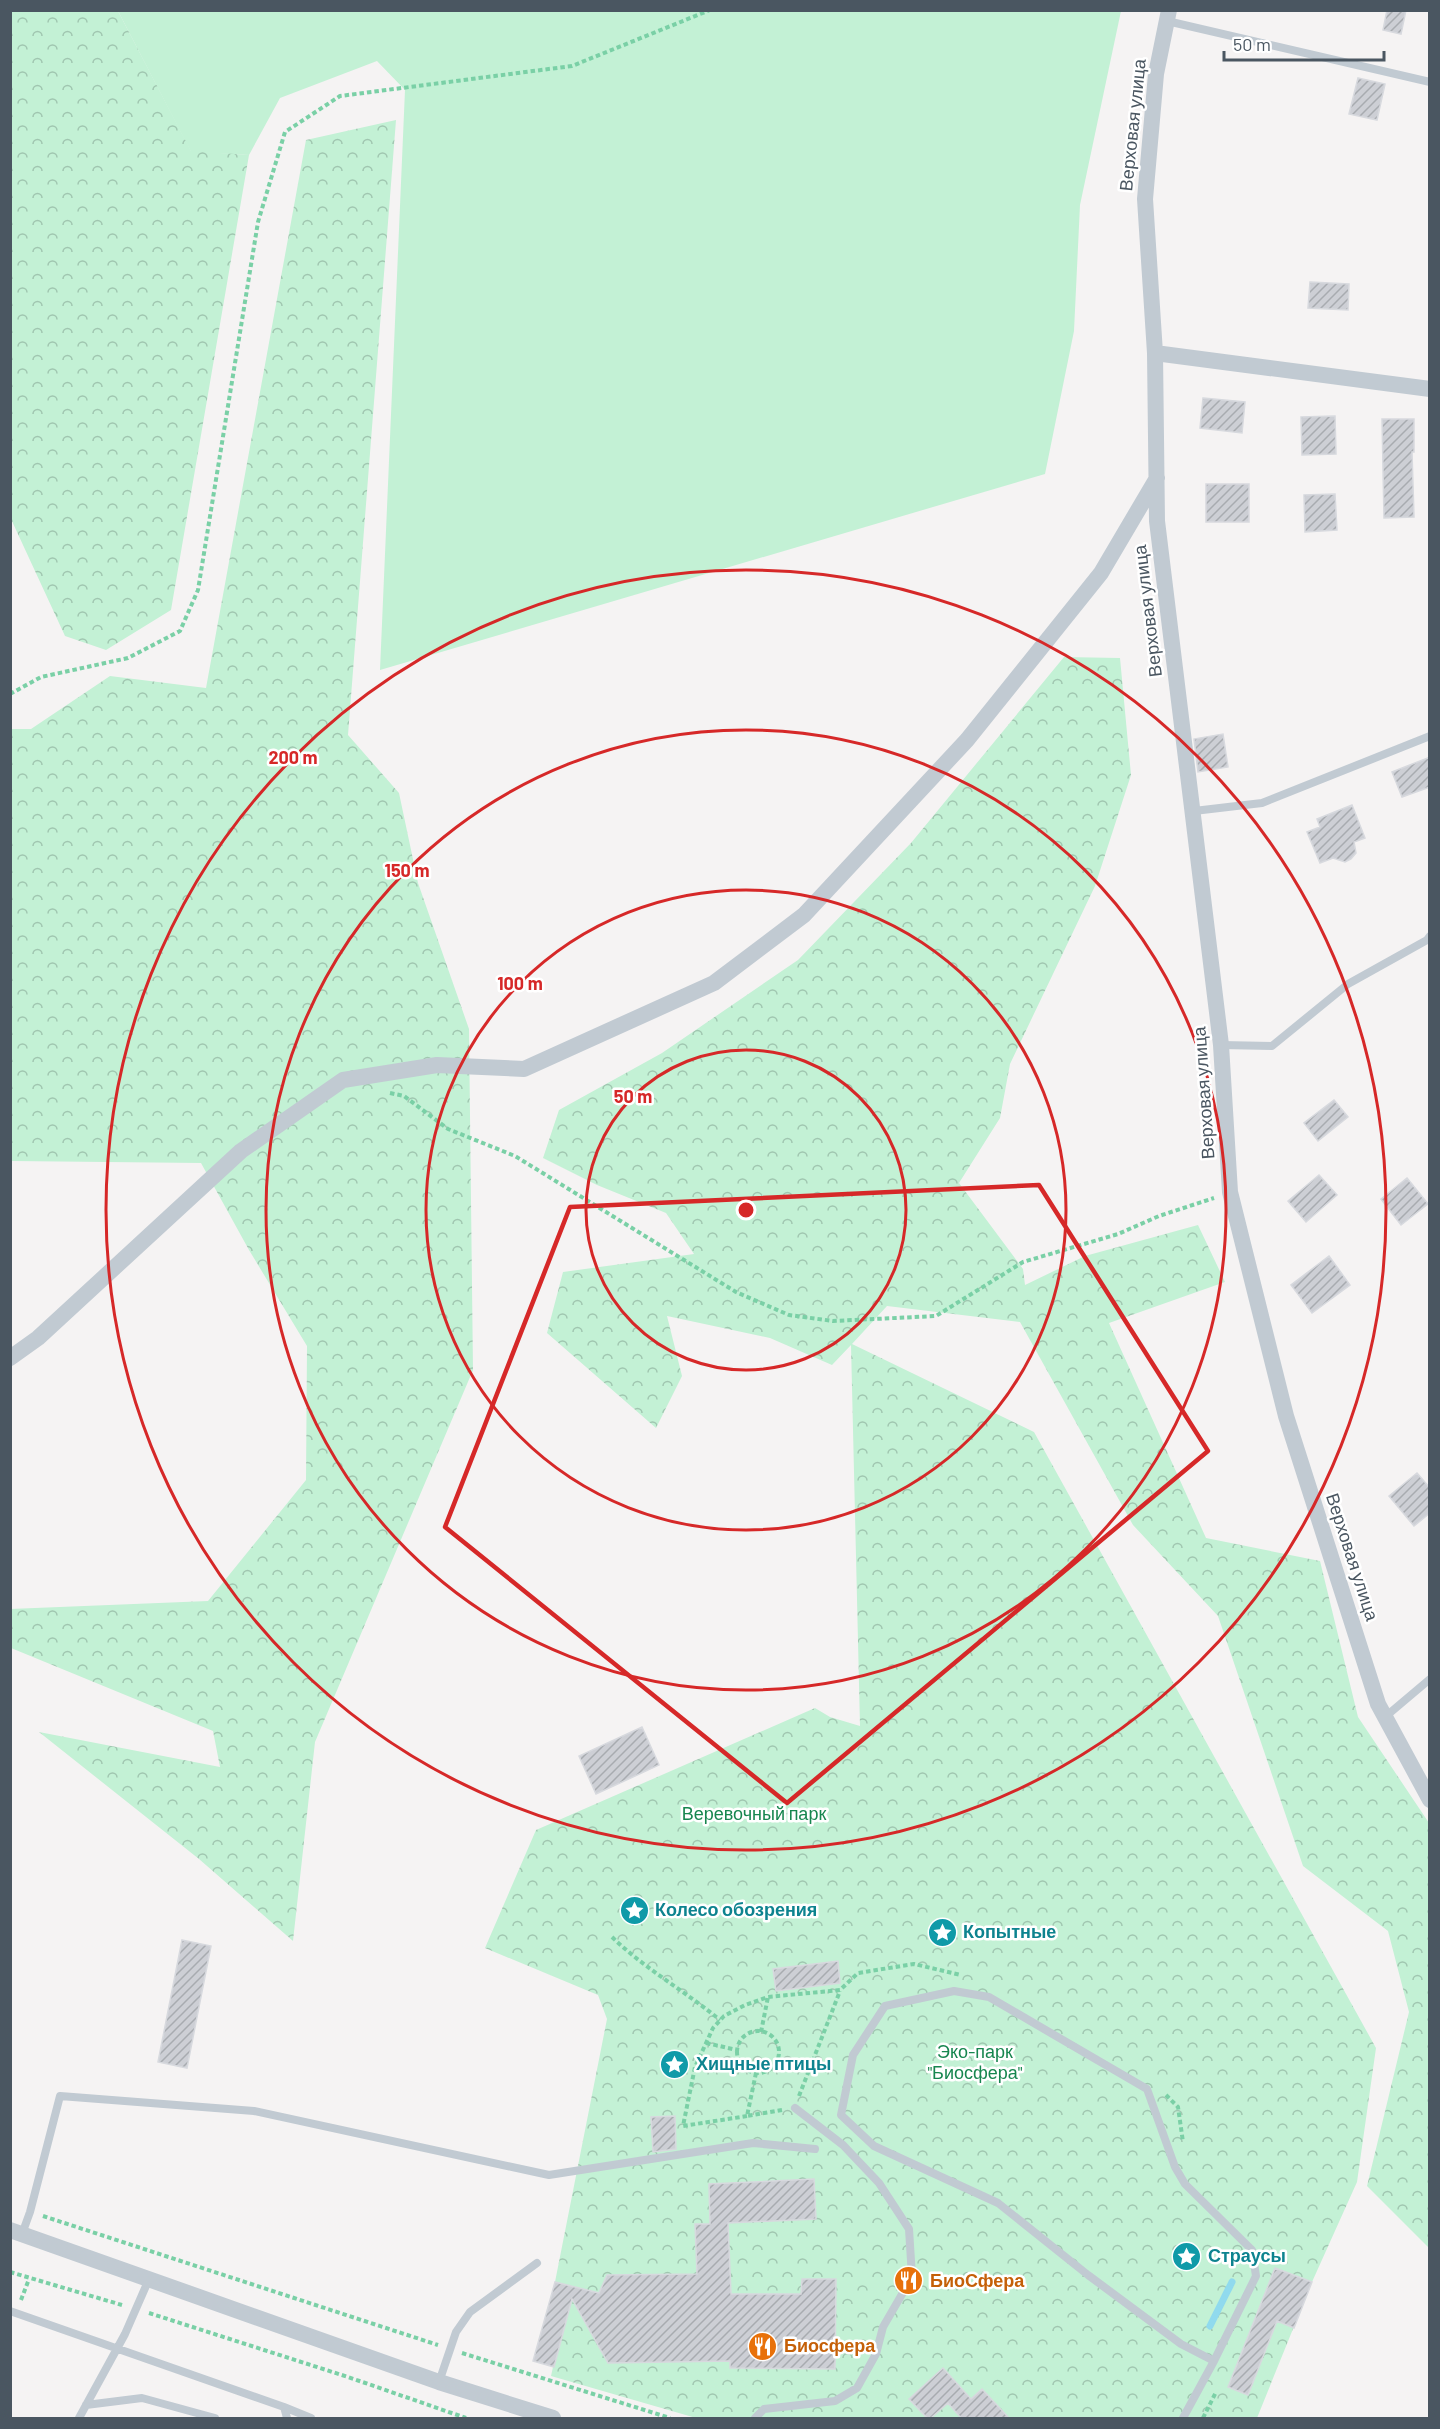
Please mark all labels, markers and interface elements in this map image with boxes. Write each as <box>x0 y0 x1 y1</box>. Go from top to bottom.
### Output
scale bar <box>1224 24 1384 62</box>
text: 50 m <box>1233 33 1271 55</box>
street label: Верховая улица <box>1114 57 1150 192</box>
street label: Верховая улица <box>1128 543 1166 678</box>
text: 200 m <box>268 746 318 768</box>
text: 150 m <box>385 859 429 881</box>
text: 100 m <box>497 972 543 994</box>
street label: Верховая улица <box>1187 1025 1219 1160</box>
text: 50 m <box>614 1085 652 1107</box>
centre of rings <box>736 1200 756 1220</box>
street label: Верховая улица <box>1322 1490 1384 1624</box>
park label: Веревочный парк <box>682 1802 826 1824</box>
place icon: Колесо обозрения <box>618 1894 650 1926</box>
place label: Колесо обозрения <box>655 1898 817 1920</box>
place icon: Копытные <box>926 1916 958 1948</box>
place label: Копытные <box>963 1920 1056 1942</box>
park label: Эко-парк "Биосфера" <box>927 2040 1023 2083</box>
place icon: Хищные птицы <box>659 2048 691 2080</box>
place label: Хищные птицы <box>696 2052 831 2074</box>
place icon: Страусы <box>1171 2240 1203 2272</box>
place label: Страусы <box>1208 2244 1286 2266</box>
restaurant icon: БиоСфера <box>893 2265 925 2297</box>
place label: БиоСфера <box>930 2269 1025 2291</box>
restaurant icon: Биосфера <box>747 2330 779 2362</box>
place label: Биосфера <box>784 2334 876 2356</box>

